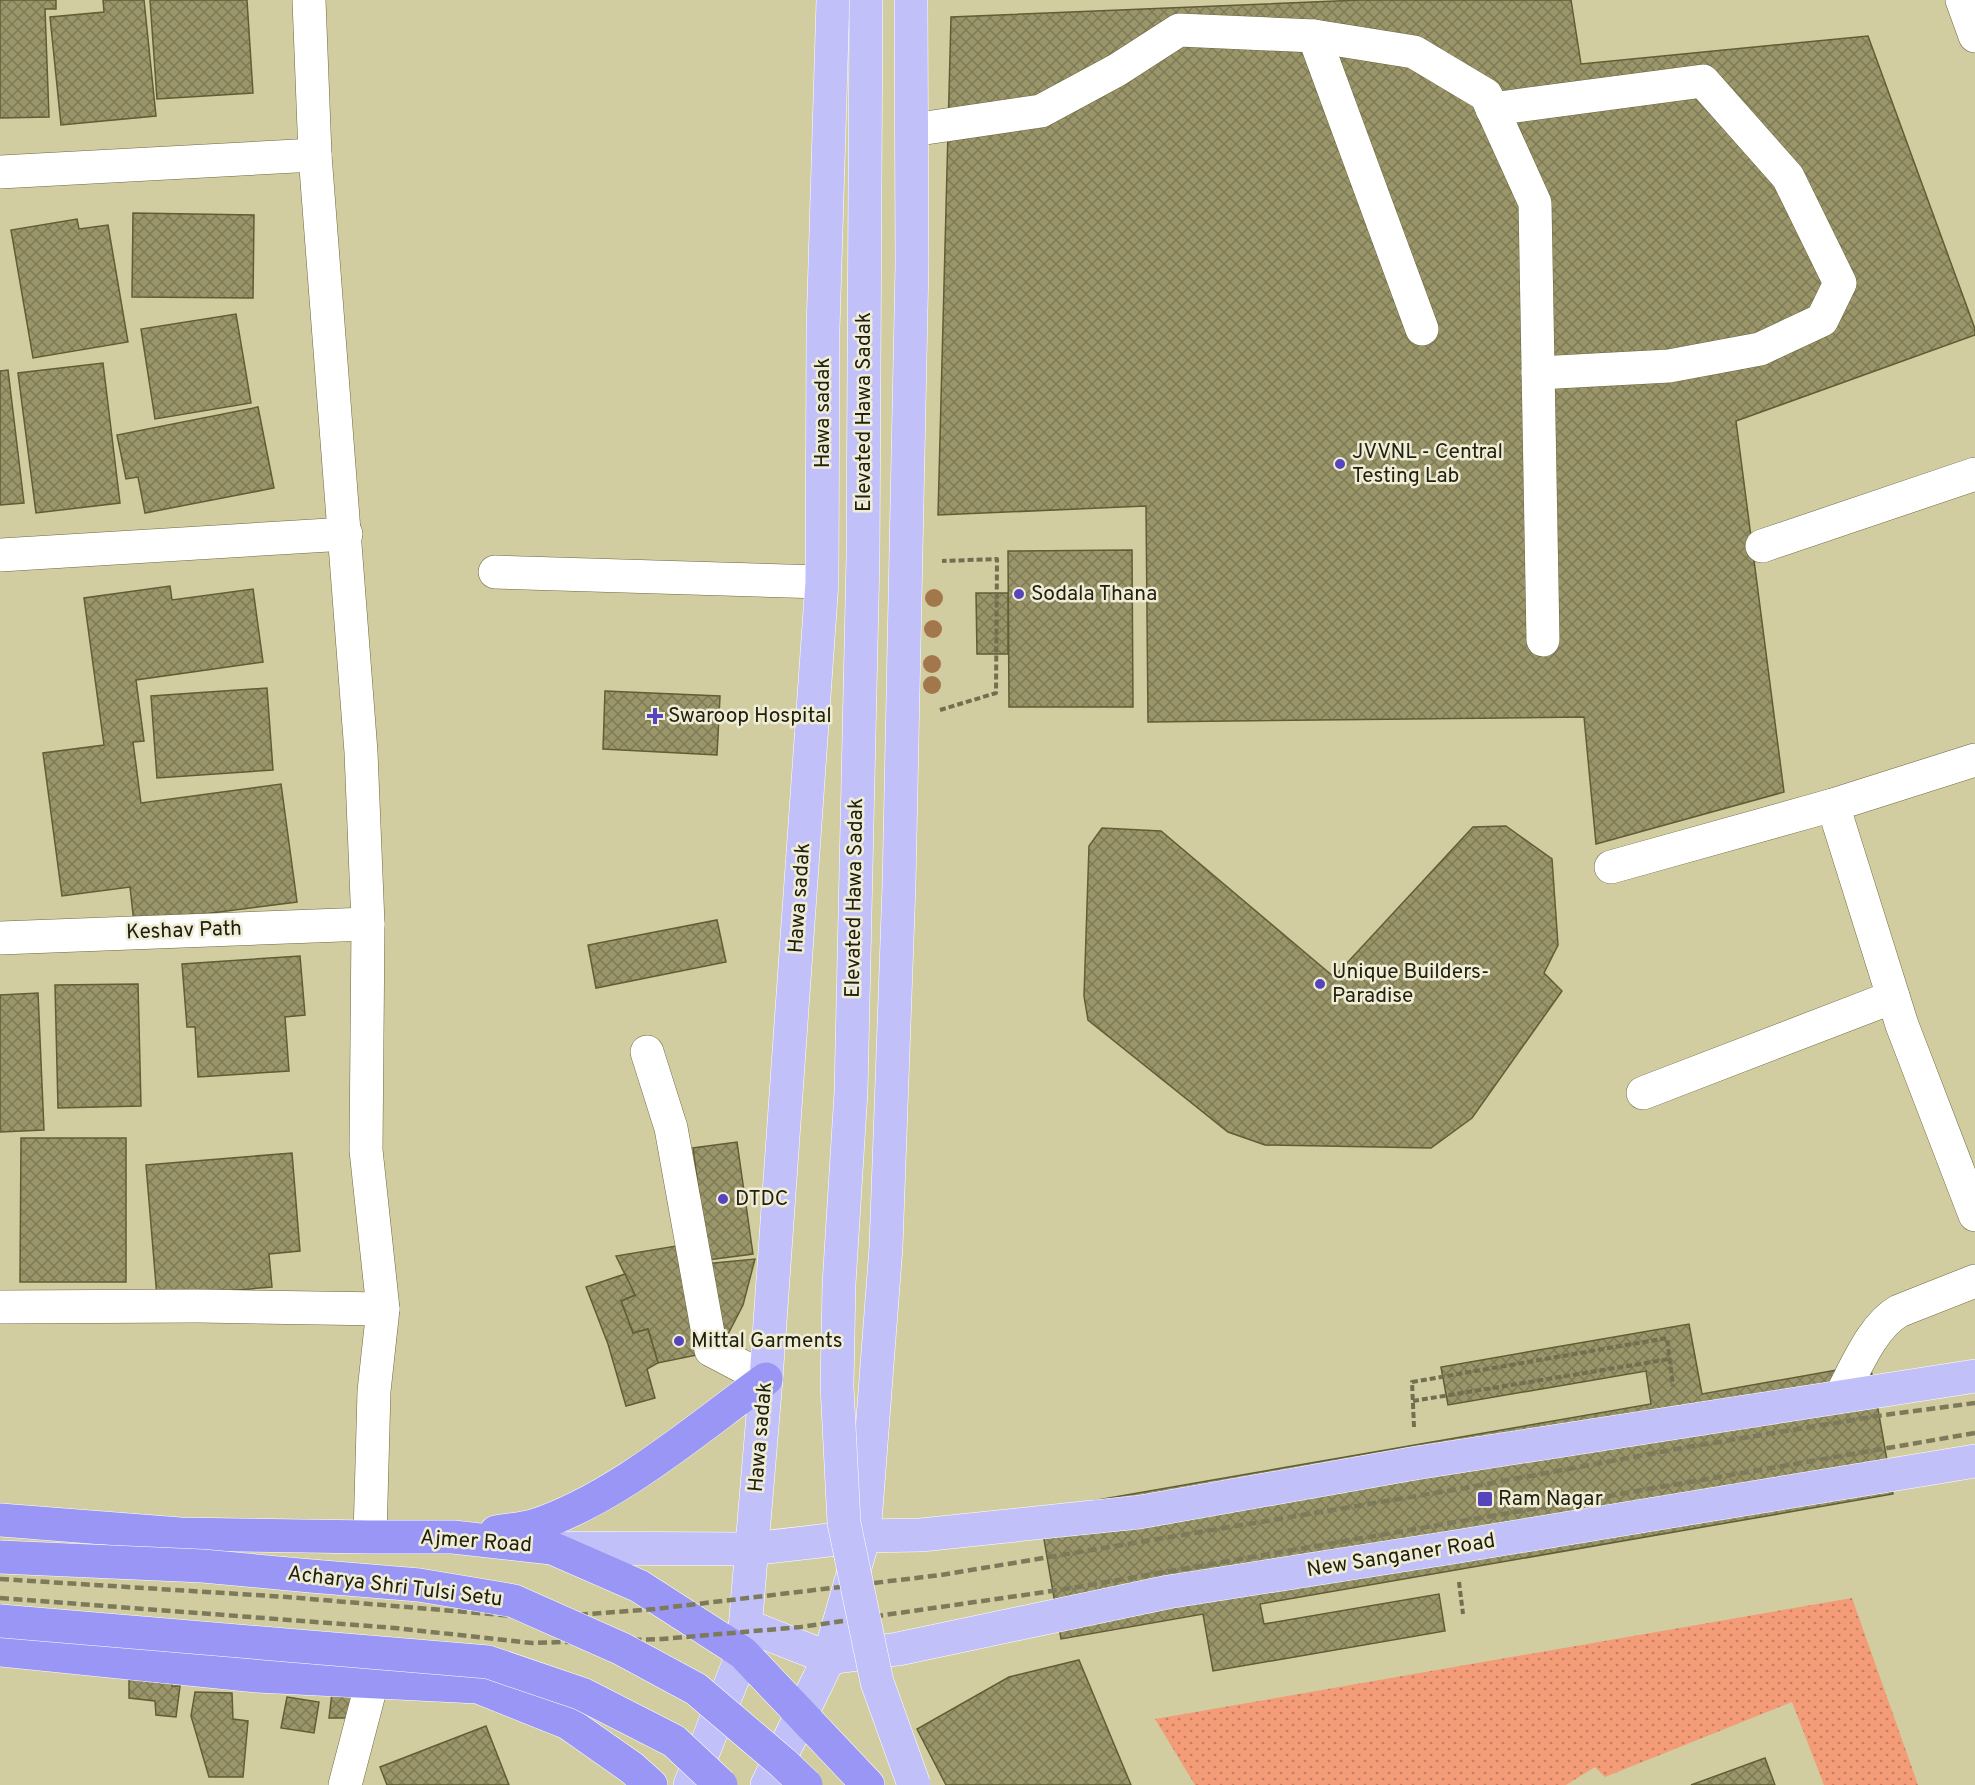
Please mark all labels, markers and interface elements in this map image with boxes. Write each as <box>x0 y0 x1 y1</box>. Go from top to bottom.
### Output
street label: Elevated Hawa Sadak <box>851 312 878 512</box>
street label: Hawa sadak <box>810 358 837 468</box>
place label: JVVNL - Central Testing Lab <box>1352 439 1503 490</box>
marker: JVVNL - Central Testing Lab <box>1333 457 1347 471</box>
place label: Sodala Thana <box>1031 581 1157 608</box>
marker: Sodala Thana <box>1012 587 1026 601</box>
place label: Swaroop Hospital <box>668 703 832 730</box>
marker: Swaroop Hospital <box>646 707 664 725</box>
street label: Elevated Hawa Sadak <box>840 798 870 998</box>
street label: Hawa sadak <box>783 842 817 954</box>
street label: Keshav Path <box>126 915 242 947</box>
place label: Unique Builders- Paradise <box>1332 959 1489 1010</box>
marker: Unique Builders- Paradise <box>1313 977 1327 991</box>
place label: DTDC <box>735 1186 788 1213</box>
marker: DTDC <box>716 1192 730 1206</box>
place label: Mittal Garments <box>691 1328 843 1355</box>
marker: Mittal Garments <box>672 1334 686 1348</box>
street label: Hawa sadak <box>743 1381 779 1493</box>
place label: Ram Nagar <box>1498 1486 1603 1513</box>
marker: Ram Nagar <box>1476 1490 1494 1508</box>
street label: Ajmer Road <box>419 1525 533 1559</box>
street label: New Sanganer Road <box>1305 1528 1497 1584</box>
street label: Acharya Shri Tulsi Setu <box>286 1560 504 1614</box>

